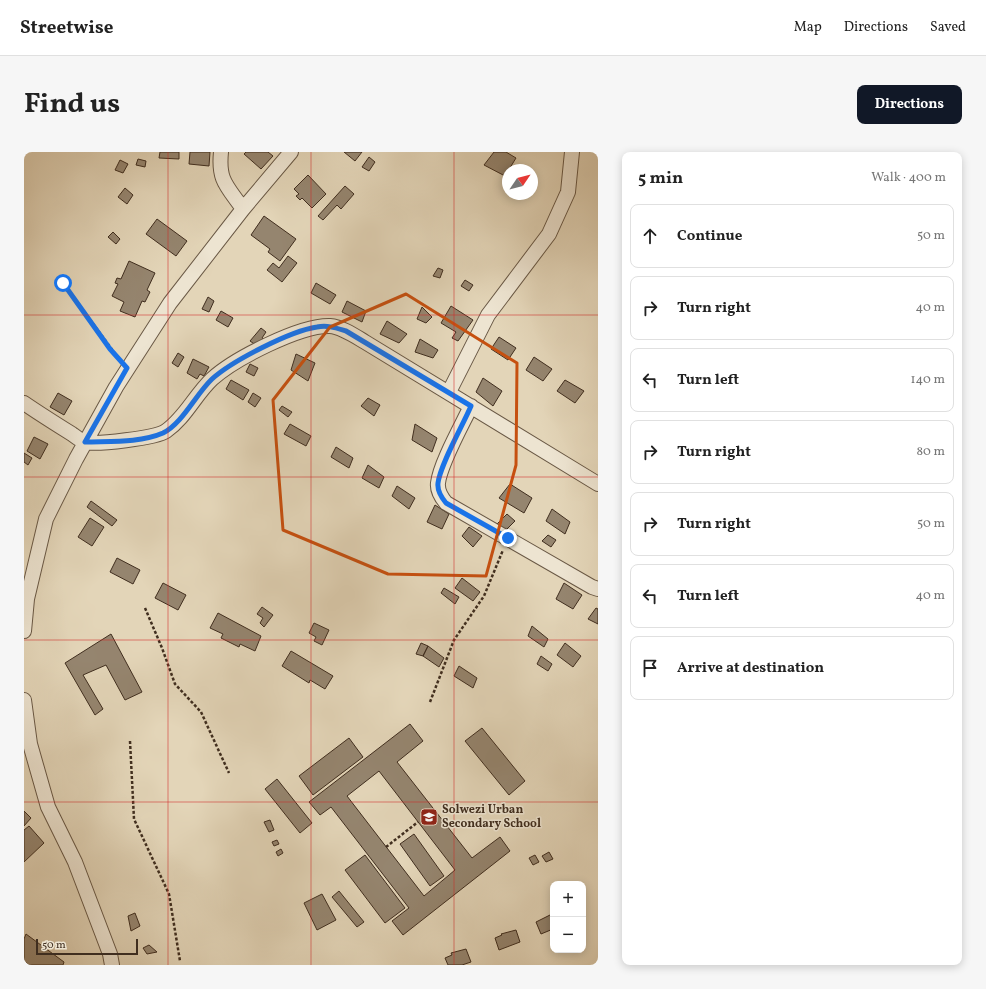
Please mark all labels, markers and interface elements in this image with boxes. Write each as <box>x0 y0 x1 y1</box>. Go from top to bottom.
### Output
text: Streetwise <box>20 15 113 41</box>
text: Map <box>794 18 822 37</box>
text: Directions <box>844 18 908 37</box>
text: Saved <box>930 18 966 37</box>
text: Find us <box>24 85 120 124</box>
button: Directions <box>857 85 962 124</box>
north arrow <box>502 164 538 200</box>
text: 5 min <box>638 167 683 190</box>
text: Walk · 400 m <box>871 169 946 187</box>
icon: ahead <box>639 225 661 247</box>
text: Continue <box>677 226 742 247</box>
text: 50 m <box>917 227 945 245</box>
route start <box>54 274 72 292</box>
icon: right <box>639 297 661 319</box>
text: Turn right <box>677 298 751 319</box>
text: 40 m <box>916 299 945 317</box>
icon: left <box>639 369 661 391</box>
text: Turn left <box>677 370 739 391</box>
text: 140 m <box>911 371 945 389</box>
icon: right <box>639 441 661 463</box>
text: Turn right <box>677 442 751 463</box>
text: 80 m <box>916 443 945 461</box>
icon: right <box>639 513 661 535</box>
text: Turn right <box>677 514 751 535</box>
text: 50 m <box>917 515 945 533</box>
route end <box>499 529 517 547</box>
icon: left <box>639 585 661 607</box>
text: Turn left <box>677 586 739 607</box>
text: 40 m <box>916 587 945 605</box>
icon: arrive <box>639 657 661 679</box>
text: Arrive at destination <box>677 658 824 679</box>
place label: Solwezi Urban Secondary School <box>442 802 541 832</box>
school or university icon: Solwezi Urban Secondary School <box>419 807 439 827</box>
map controls <box>550 881 586 953</box>
button: + <box>550 881 586 917</box>
button: − <box>550 917 586 953</box>
scale bar <box>36 937 138 956</box>
text: 50 m <box>42 938 66 953</box>

